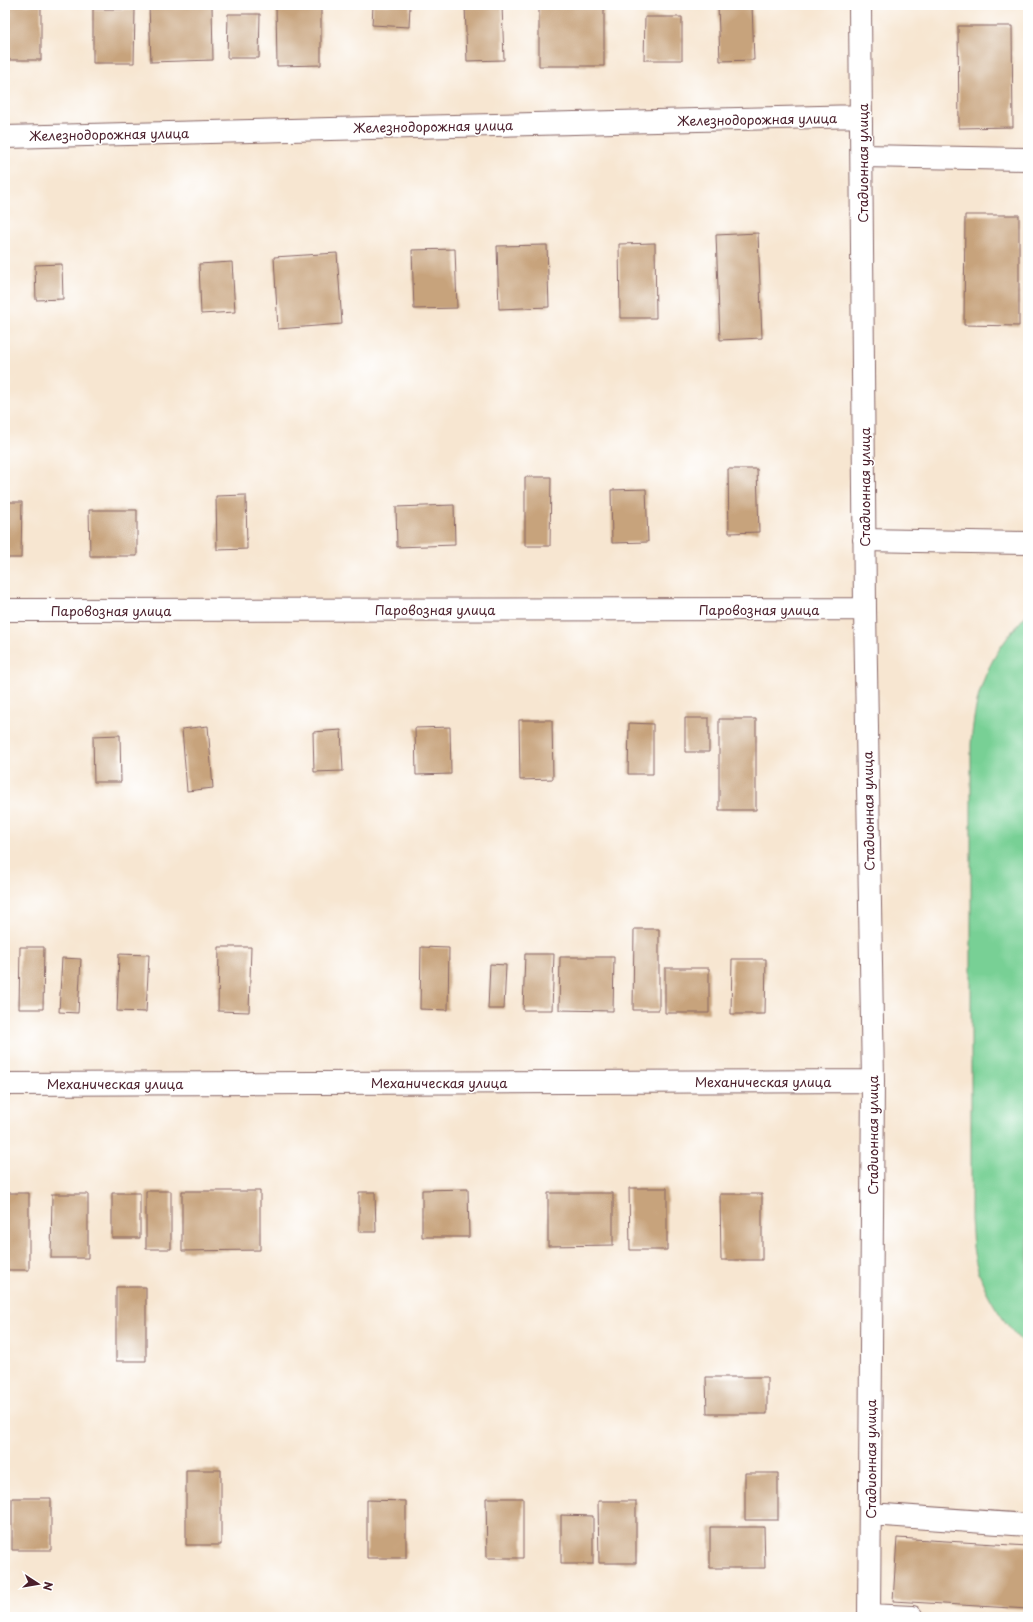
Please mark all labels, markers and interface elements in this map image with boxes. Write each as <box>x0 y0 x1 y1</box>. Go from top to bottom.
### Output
street label: Стадионная улица <box>853 102 872 223</box>
street label: Железнодорожная улица <box>677 108 838 130</box>
street label: Железнодорожная улица <box>353 115 514 137</box>
street label: Железнодорожная улица <box>29 123 190 145</box>
street label: Стадионная улица <box>855 426 874 547</box>
street label: Паровозная улица <box>375 600 496 619</box>
street label: Паровозная улица <box>699 600 820 619</box>
street label: Паровозная улица <box>51 601 172 620</box>
street label: Стадионная улица <box>857 750 879 871</box>
street label: Механическая улица <box>695 1072 832 1091</box>
street label: Механическая улица <box>371 1073 508 1092</box>
street label: Механическая улица <box>47 1074 184 1093</box>
street label: Стадионная улица <box>863 1074 882 1195</box>
street label: Стадионная улица <box>861 1398 880 1519</box>
north arrow <box>18 1564 58 1604</box>
text: N <box>39 1580 57 1592</box>

